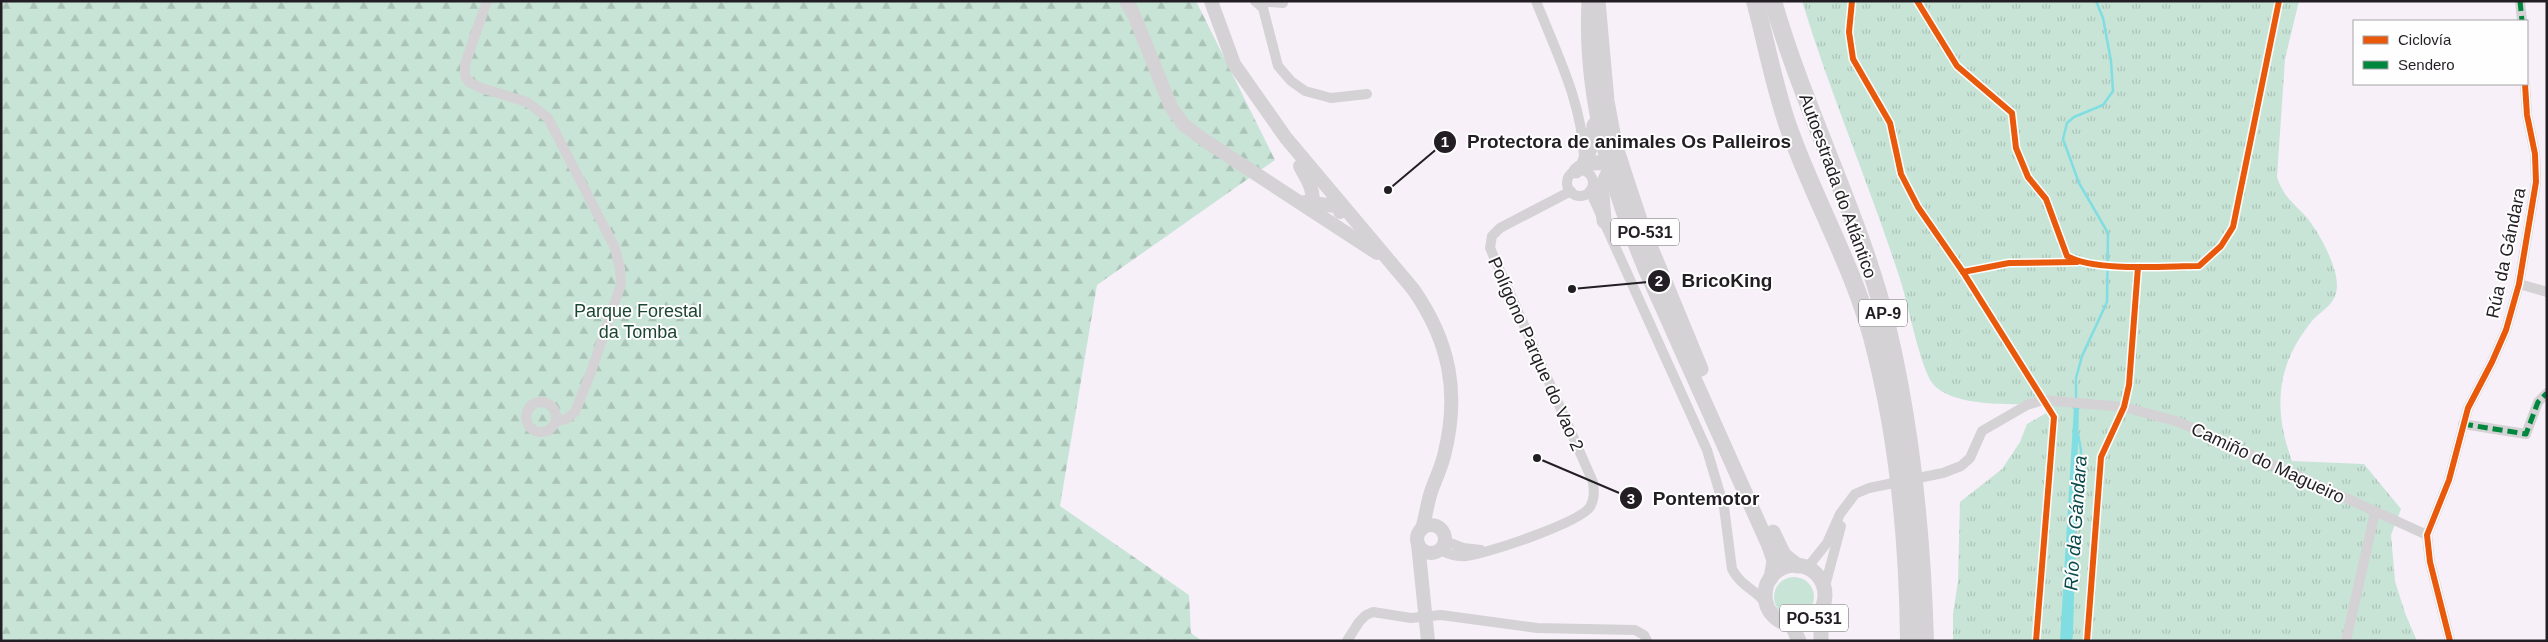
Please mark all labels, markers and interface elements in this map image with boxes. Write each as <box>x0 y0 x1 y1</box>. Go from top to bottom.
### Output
legend <box>2353 20 2528 85</box>
text: Ciclovía <box>2398 31 2452 48</box>
text: Sendero <box>2398 56 2455 73</box>
street label: Autoestrada do Atlántico <box>1795 91 1881 281</box>
callout: Protectora de animales Os Palleiros <box>1432 125 1801 159</box>
text: Protectora de animales Os Palleiros <box>1467 131 1791 152</box>
text: 1 <box>1441 133 1449 150</box>
street label: Rúa da Gándara <box>2482 185 2530 320</box>
road number: PO-531 <box>1611 218 1679 246</box>
street label: Polígono Parque do Vao 2 <box>1484 254 1588 454</box>
callout: BricoKing <box>1646 264 1782 298</box>
text: BricoKing <box>1682 270 1772 291</box>
text: 2 <box>1655 272 1663 289</box>
road number: AP-9 <box>1859 300 1907 326</box>
park label: Parque Forestal da Tomba <box>574 301 702 342</box>
street label: Camiño do Magueiro <box>2188 419 2348 507</box>
water label: Río da Gándara <box>2060 455 2091 591</box>
callout: Pontemotor <box>1618 481 1770 515</box>
text: Pontemotor <box>1653 488 1760 509</box>
text: 3 <box>1627 490 1635 507</box>
road number: PO-531 <box>1780 604 1848 632</box>

